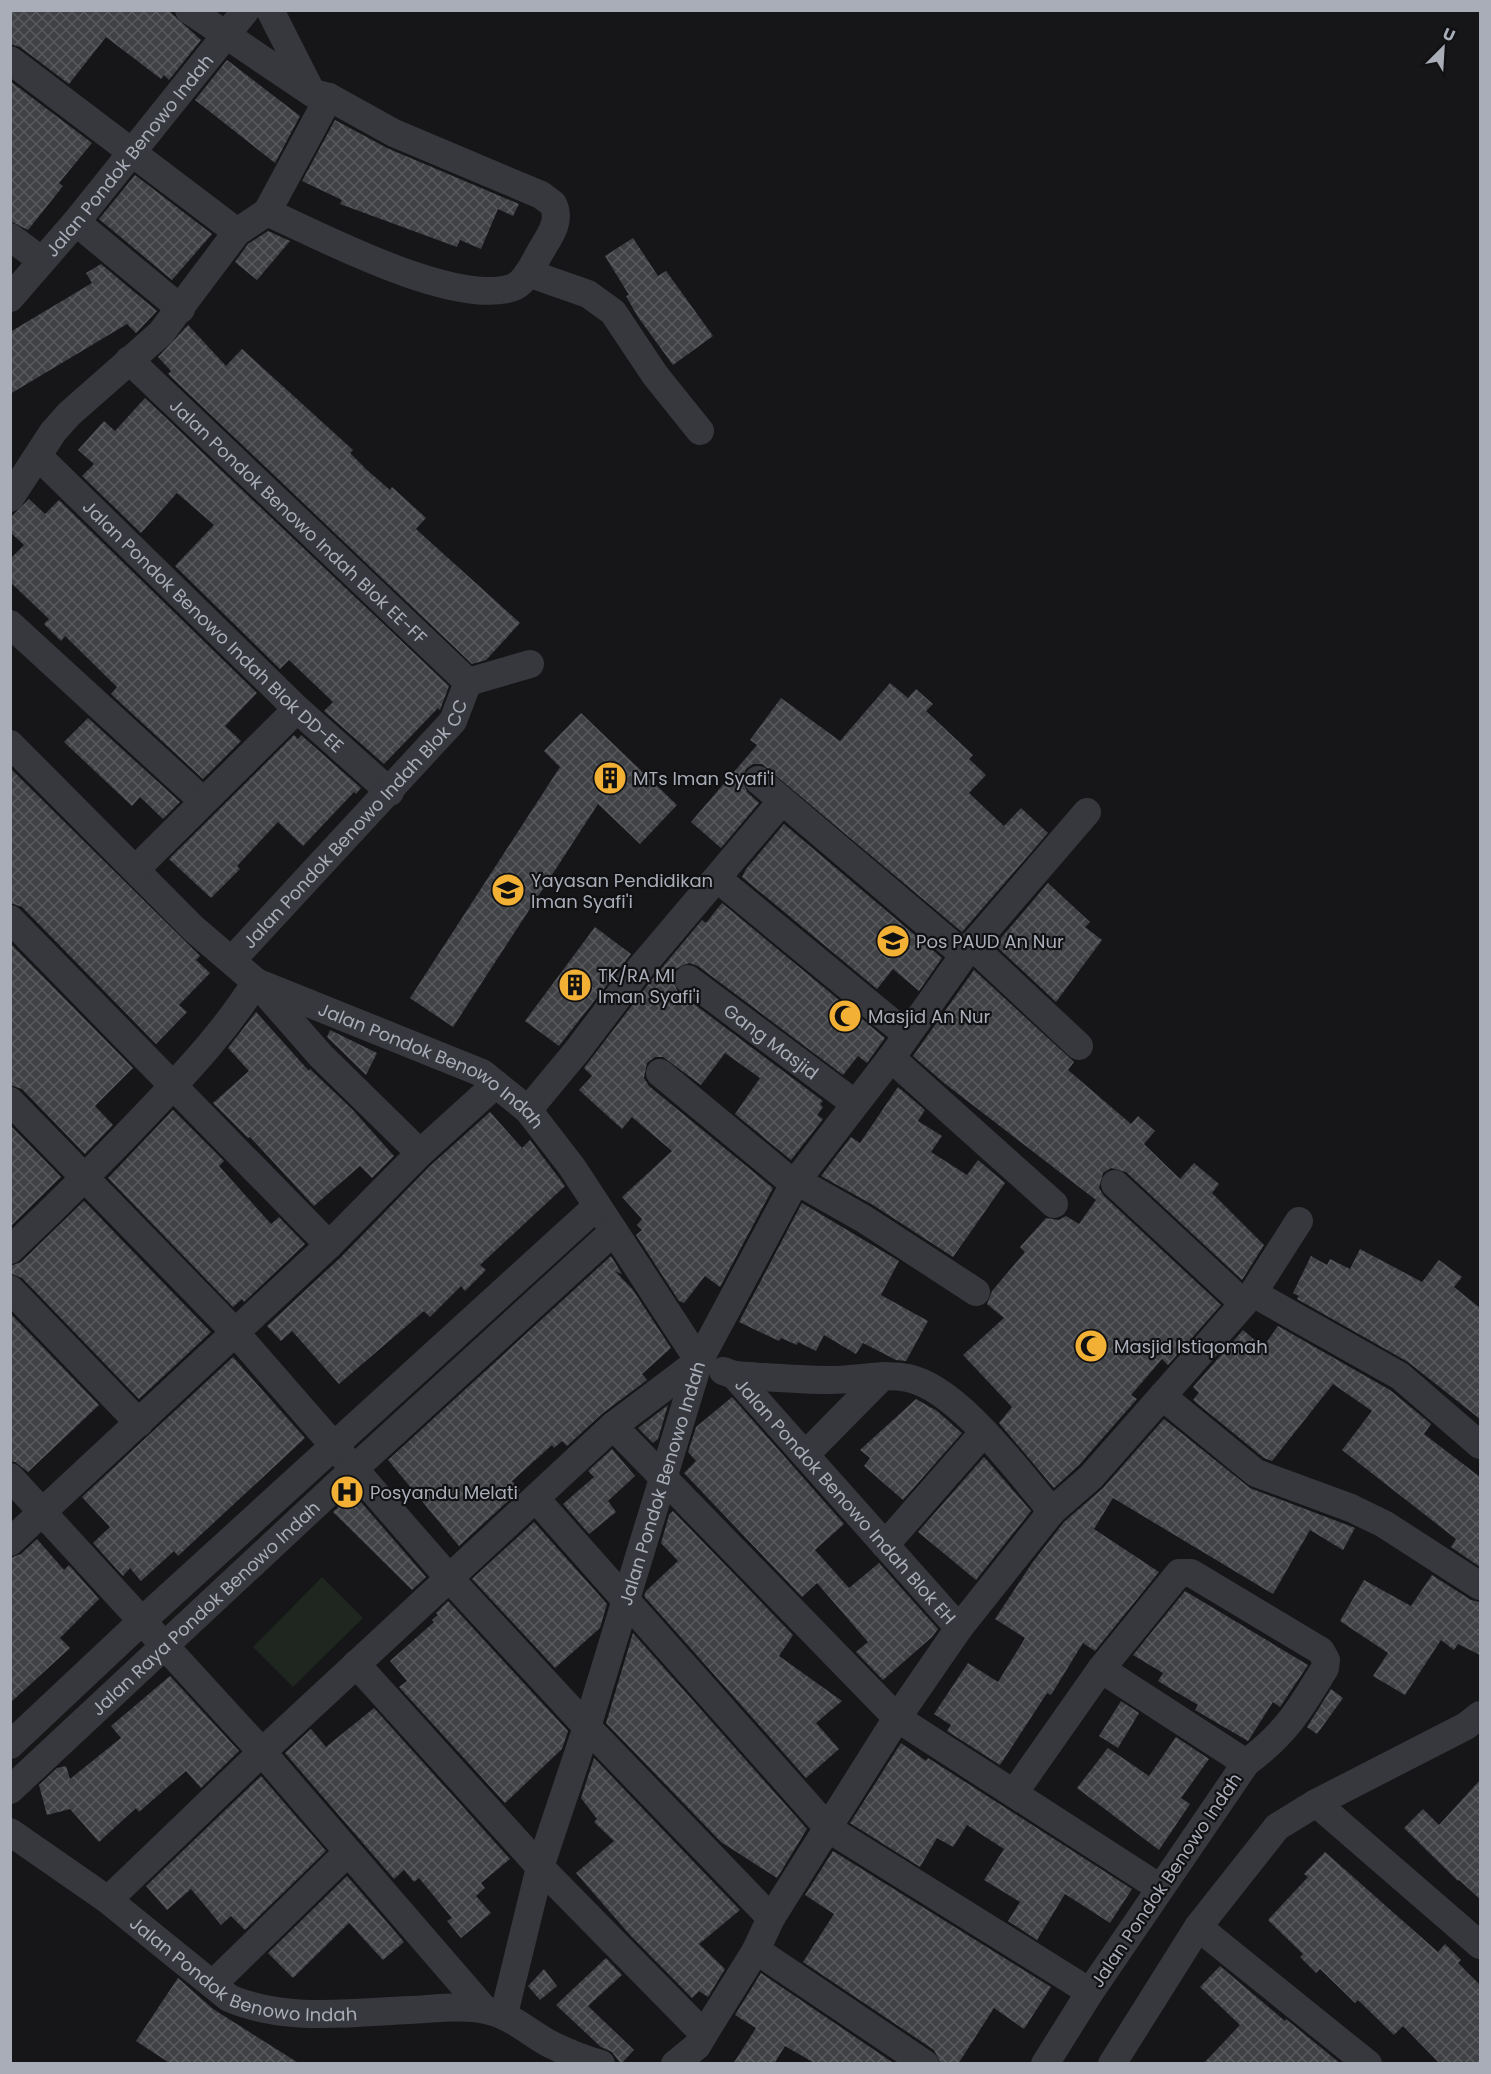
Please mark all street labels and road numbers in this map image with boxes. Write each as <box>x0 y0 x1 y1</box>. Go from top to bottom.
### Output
street label: Jalan Pondok Benowo Indah <box>39 48 219 262</box>
street label: Jalan Pondok Benowo Indah Blok EE-FF <box>164 393 433 650</box>
street label: Jalan Pondok Benowo Indah Blok DD-EE <box>77 494 350 758</box>
street label: Jalan Pondok Benowo Indah Blok CC <box>237 695 473 954</box>
street label: Jalan Pondok Benowo Indah <box>315 996 550 1133</box>
street label: Gang Masjid <box>719 997 824 1085</box>
street label: Jalan Pondok Benowo Indah <box>612 1358 711 1608</box>
street label: Jalan Pondok Benowo Indah Blok EH <box>730 1372 962 1629</box>
street label: Jalan Raya Pondok Benowo Indah <box>85 1495 325 1721</box>
street label: Jalan Pondok Benowo Indah <box>1085 1768 1247 1992</box>
street label: Jalan Pondok Benowo Indah <box>125 1910 358 2027</box>

